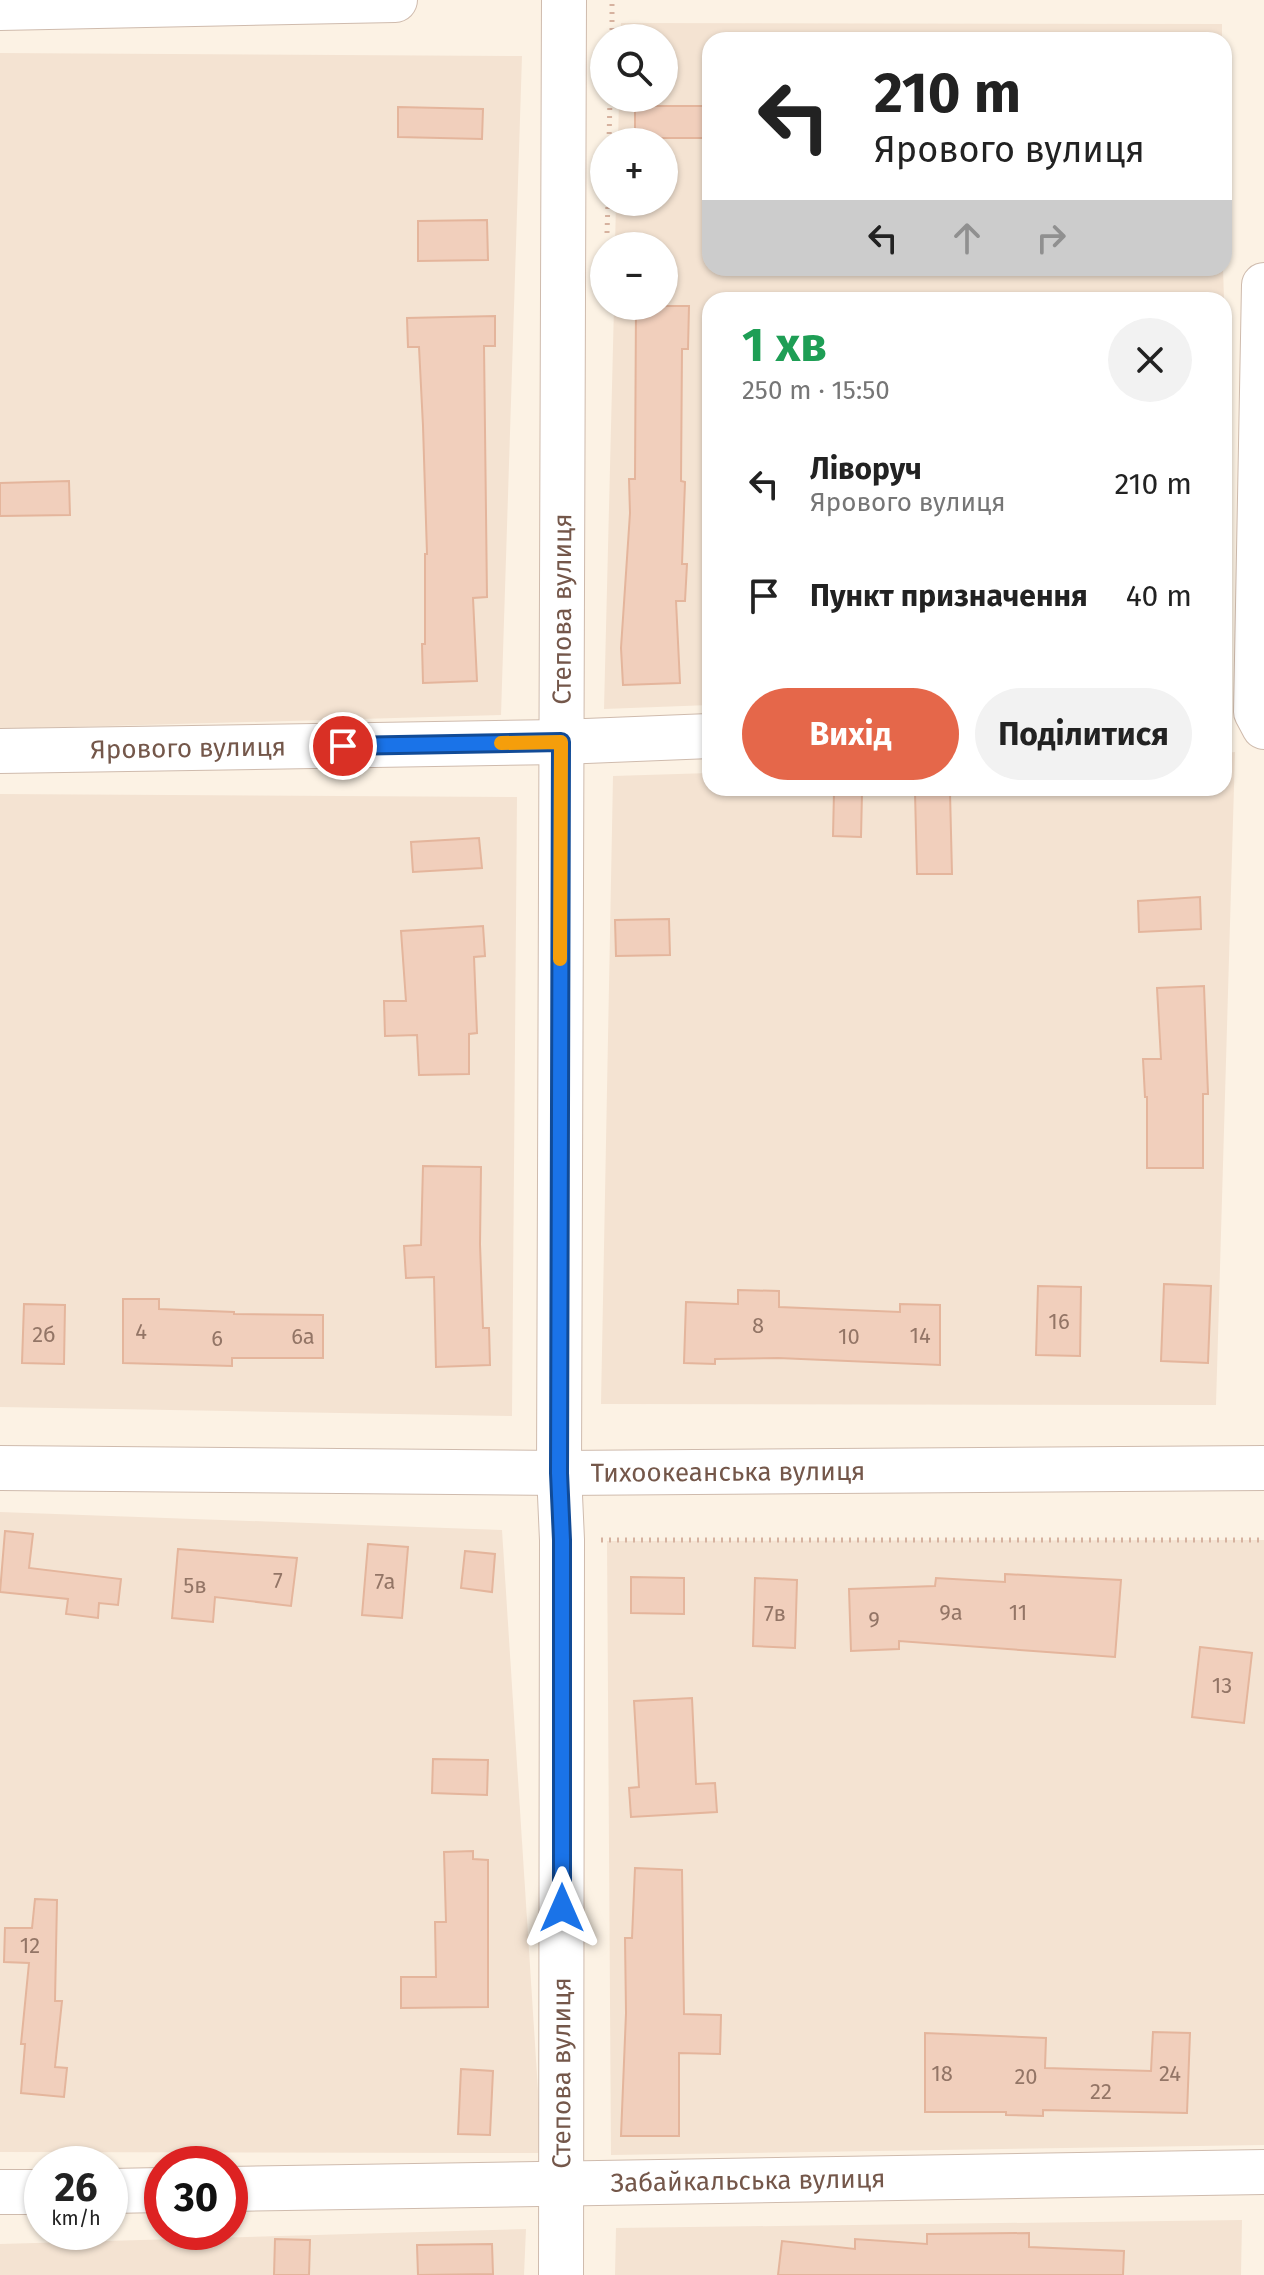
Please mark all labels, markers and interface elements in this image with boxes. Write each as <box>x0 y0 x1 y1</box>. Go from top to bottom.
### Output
map controls <box>590 24 678 320</box>
button: search <box>590 24 678 112</box>
text: 210 m <box>874 60 1021 127</box>
icon: left <box>742 64 846 168</box>
button: + <box>590 128 678 216</box>
text: Ярового вулиця <box>874 128 1145 172</box>
icon: left <box>861 216 905 260</box>
icon: ahead <box>945 216 989 260</box>
icon: right <box>1029 216 1073 260</box>
button: − <box>590 232 678 320</box>
text: 1 хв <box>742 316 827 374</box>
button: close <box>1108 318 1192 402</box>
text: 250 m · 15:50 <box>742 375 890 406</box>
text: Ліворуч <box>810 451 922 487</box>
icon: left <box>742 462 786 506</box>
text: 210 m <box>1115 466 1192 502</box>
text: Ярового вулиця <box>810 487 1006 518</box>
street label: Степова вулиця <box>546 513 578 705</box>
icon: arrive <box>742 574 786 618</box>
text: Пункт призначення <box>810 578 1088 614</box>
text: 40 m <box>1126 578 1192 614</box>
button: Вихід <box>742 688 959 780</box>
button: Поділитися <box>975 688 1192 780</box>
pin <box>309 712 377 780</box>
icon: arrive <box>321 724 365 768</box>
street label: Ярового вулиця <box>90 731 286 765</box>
house number: 16 <box>1048 1308 1070 1335</box>
house number: 8 <box>752 1312 764 1339</box>
house number: 4 <box>135 1318 147 1345</box>
house number: 2б <box>32 1321 56 1348</box>
house number: 14 <box>909 1322 931 1349</box>
house number: 6а <box>291 1323 315 1350</box>
house number: 10 <box>838 1323 860 1350</box>
house number: 6 <box>211 1325 223 1352</box>
street label: Тихоокеанська вулиця <box>590 1455 865 1488</box>
house number: 7 <box>273 1567 283 1594</box>
house number: 7а <box>374 1568 396 1595</box>
house number: 5в <box>183 1572 207 1599</box>
house number: 9а <box>939 1599 963 1626</box>
house number: 11 <box>1009 1599 1027 1626</box>
house number: 7в <box>764 1600 786 1627</box>
house number: 9 <box>868 1606 880 1633</box>
house number: 13 <box>1212 1672 1232 1699</box>
position arrow <box>520 1866 604 1950</box>
house number: 12 <box>20 1932 40 1959</box>
street label: Степова вулиця <box>546 1977 577 2169</box>
house number: 18 <box>931 2060 953 2087</box>
house number: 24 <box>1159 2060 1181 2087</box>
house number: 20 <box>1014 2063 1038 2090</box>
house number: 22 <box>1090 2078 1112 2105</box>
speed limit sign: 30 <box>144 2146 248 2250</box>
street label: Забайкальська вулиця <box>610 2163 886 2198</box>
text: 26 <box>54 2164 98 2212</box>
text: km/h <box>51 2206 101 2230</box>

